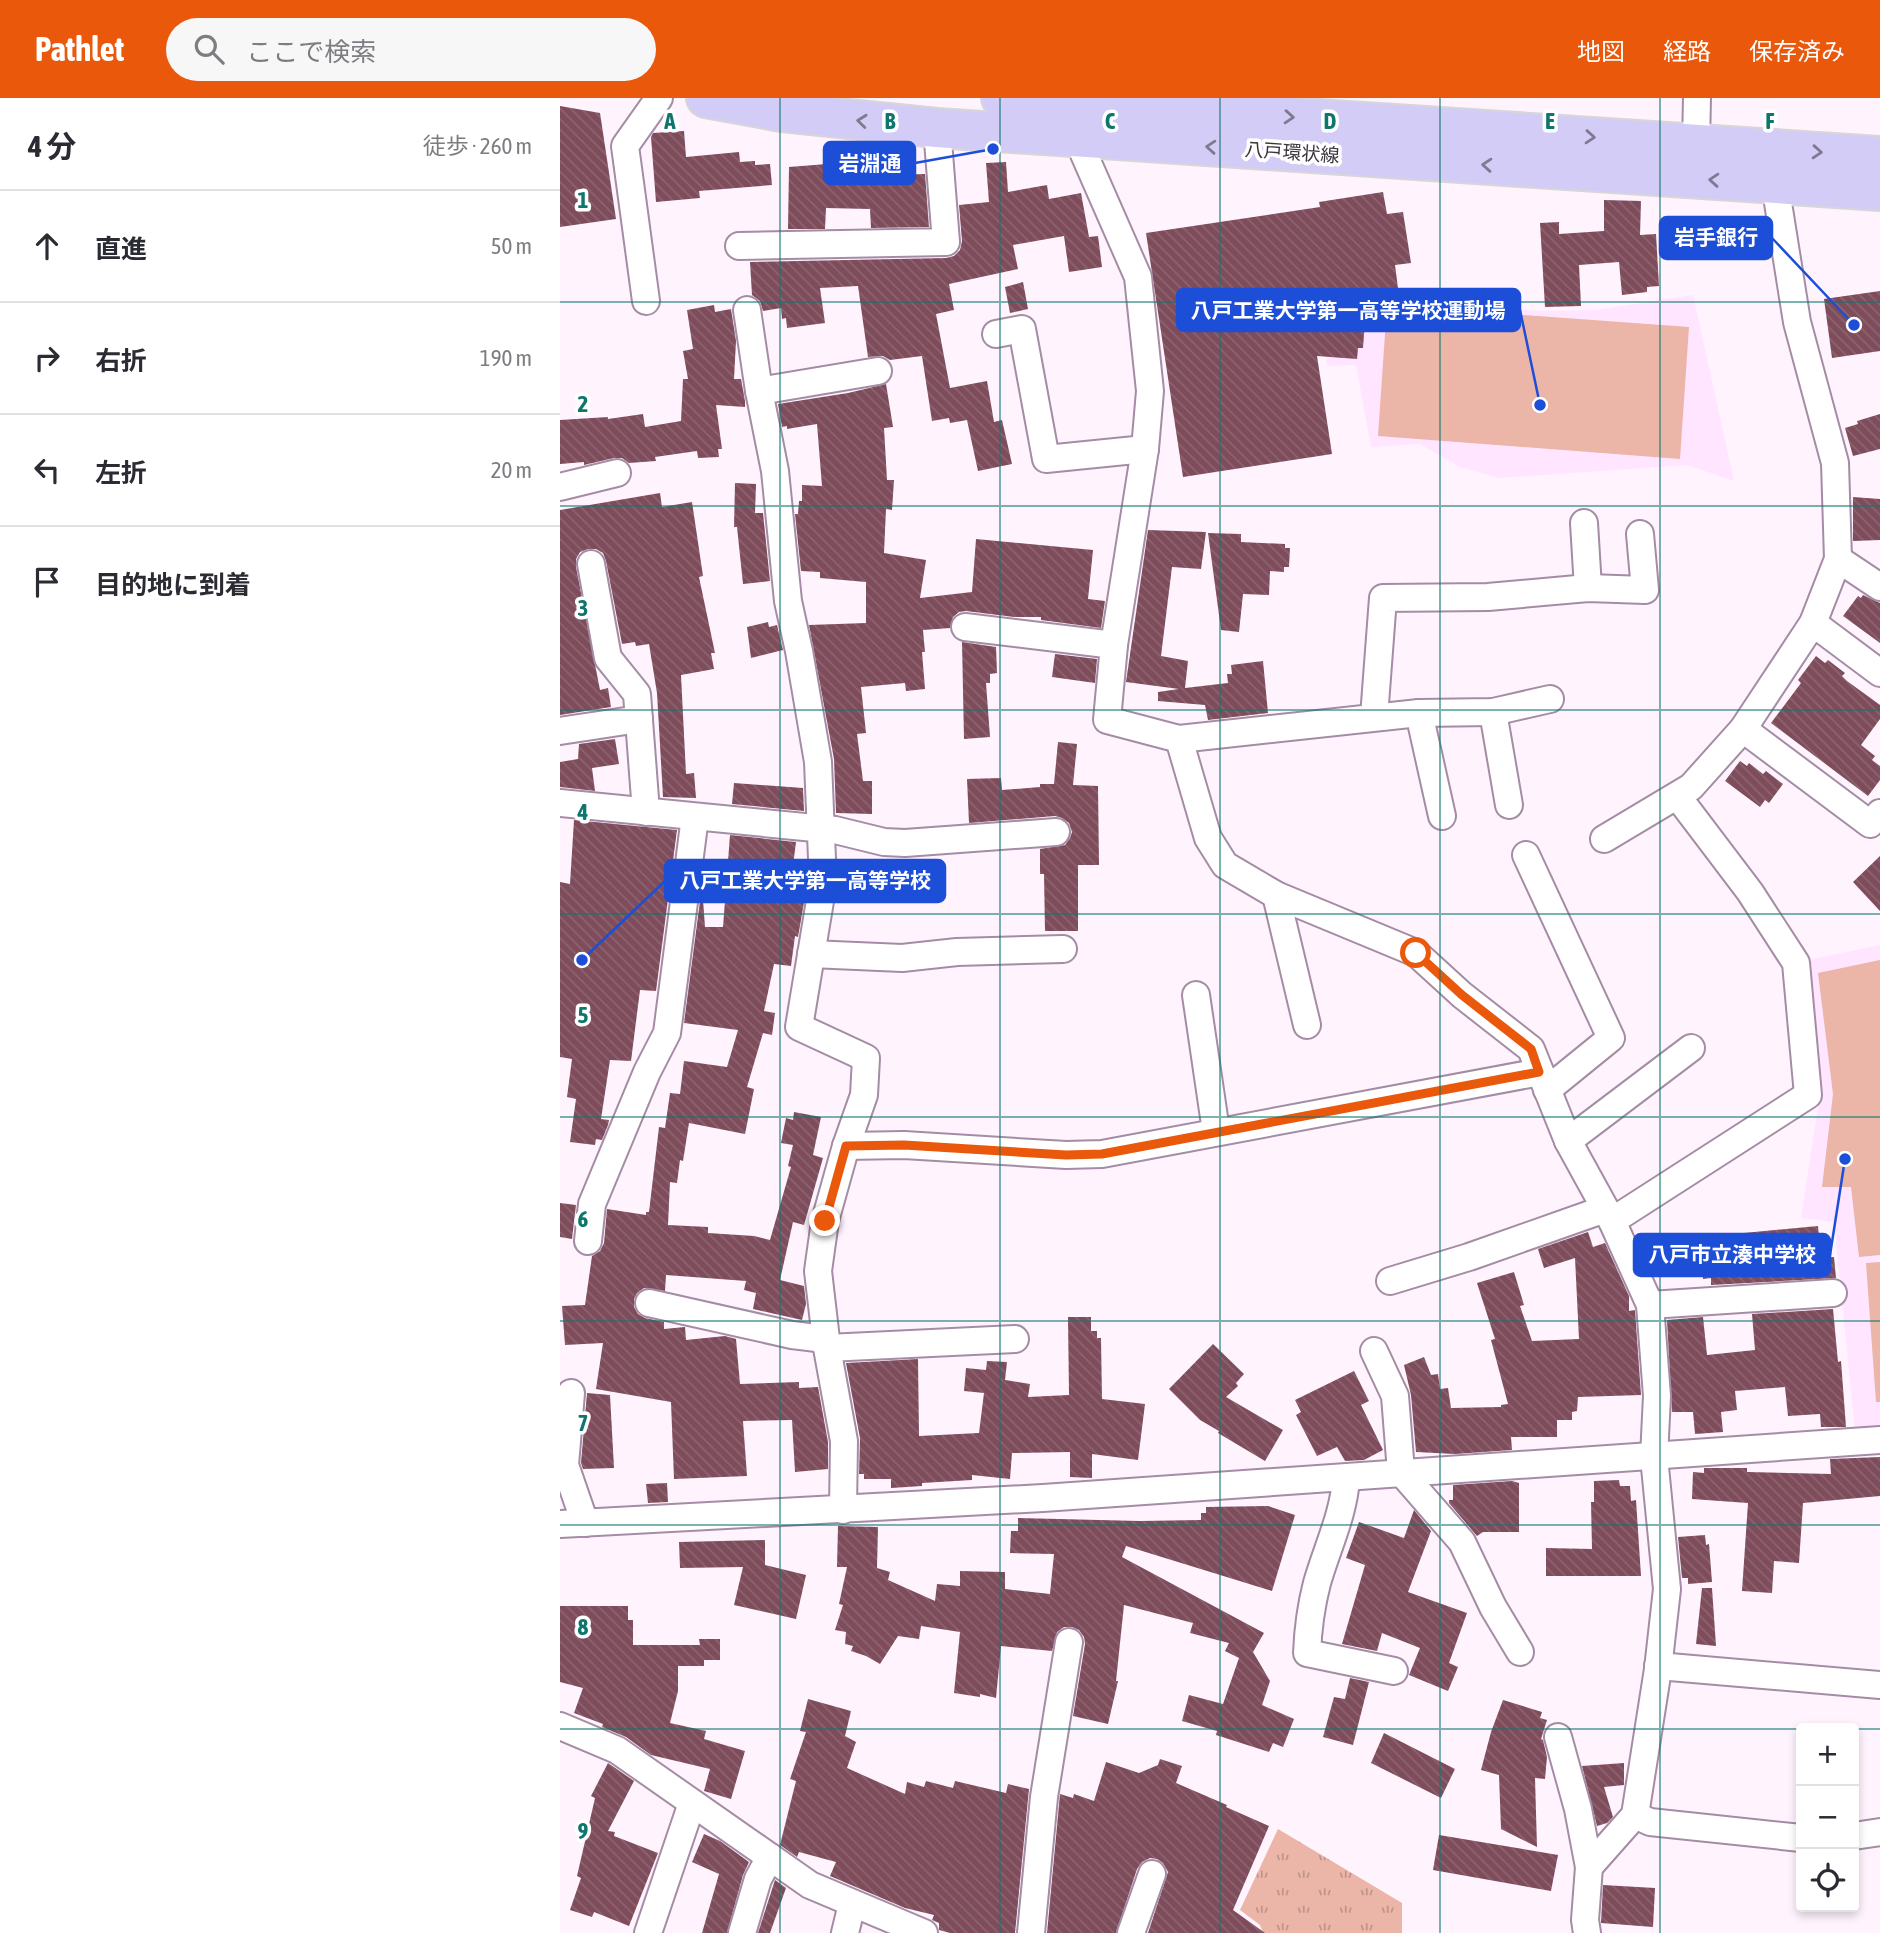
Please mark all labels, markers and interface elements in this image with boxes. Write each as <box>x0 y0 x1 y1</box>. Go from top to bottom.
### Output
search box <box>166 18 656 81</box>
text: Pathlet <box>35 30 124 68</box>
icon: search <box>190 30 228 68</box>
text: ここで検索 <box>246 37 376 67</box>
text: 地図 <box>1577 38 1625 65</box>
text: 経路 <box>1663 38 1711 65</box>
text: 保存済み <box>1749 38 1845 65</box>
text: A <box>663 108 676 134</box>
text: B <box>885 108 896 134</box>
text: C <box>1105 108 1116 134</box>
text: D <box>1324 108 1337 134</box>
text: E <box>1545 108 1555 134</box>
text: F <box>1765 108 1775 134</box>
one-way arrow <box>1284 110 1295 125</box>
one-way arrow <box>856 113 868 128</box>
text: 4 分 <box>28 129 76 163</box>
one-way arrow <box>1584 129 1595 144</box>
text: 徒歩 · 260 m <box>423 133 532 159</box>
street label: 八戸環状線 <box>1244 138 1340 166</box>
one-way arrow <box>1205 139 1216 154</box>
callout: 岩淵通 <box>824 142 915 184</box>
one-way arrow <box>1812 144 1823 159</box>
text: 岩淵通 <box>839 151 902 175</box>
one-way arrow <box>1481 158 1492 173</box>
one-way arrow <box>1708 173 1719 188</box>
text: 1 <box>578 187 589 213</box>
callout: 岩手銀行 <box>1660 217 1772 259</box>
text: 岩手銀行 <box>1674 225 1758 249</box>
icon: ahead <box>28 227 66 265</box>
text: 50 m <box>491 233 532 259</box>
text: 直進 <box>95 234 147 264</box>
callout: 八戸工業大学第一高等学校運動場 <box>1177 289 1520 331</box>
text: 八戸工業大学第一高等学校運動場 <box>1191 298 1506 322</box>
icon: right <box>28 339 66 377</box>
text: 190 m <box>480 345 532 371</box>
text: 右折 <box>95 346 147 376</box>
text: 2 <box>578 391 588 417</box>
icon: left <box>28 451 66 489</box>
text: 20 m <box>491 457 532 483</box>
text: 左折 <box>95 458 147 488</box>
icon: arrive <box>28 563 66 601</box>
text: 目的地に到着 <box>95 570 251 600</box>
text: 3 <box>578 595 588 621</box>
text: 4 <box>577 799 589 825</box>
callout: 八戸工業大学第一高等学校 <box>665 860 945 902</box>
text: 八戸工業大学第一高等学校 <box>679 868 931 892</box>
route start <box>1400 937 1431 968</box>
text: 5 <box>578 1002 589 1028</box>
route end <box>809 1205 840 1236</box>
text: 6 <box>578 1206 589 1232</box>
callout: 八戸市立湊中学校 <box>1634 1234 1830 1276</box>
text: 八戸市立湊中学校 <box>1648 1242 1816 1266</box>
text: 7 <box>578 1410 588 1436</box>
text: 8 <box>578 1614 589 1640</box>
map controls <box>1796 1723 1859 1912</box>
button: + <box>1796 1723 1859 1786</box>
button: − <box>1796 1786 1859 1849</box>
text: 9 <box>578 1818 589 1844</box>
button: locate <box>1796 1849 1859 1912</box>

